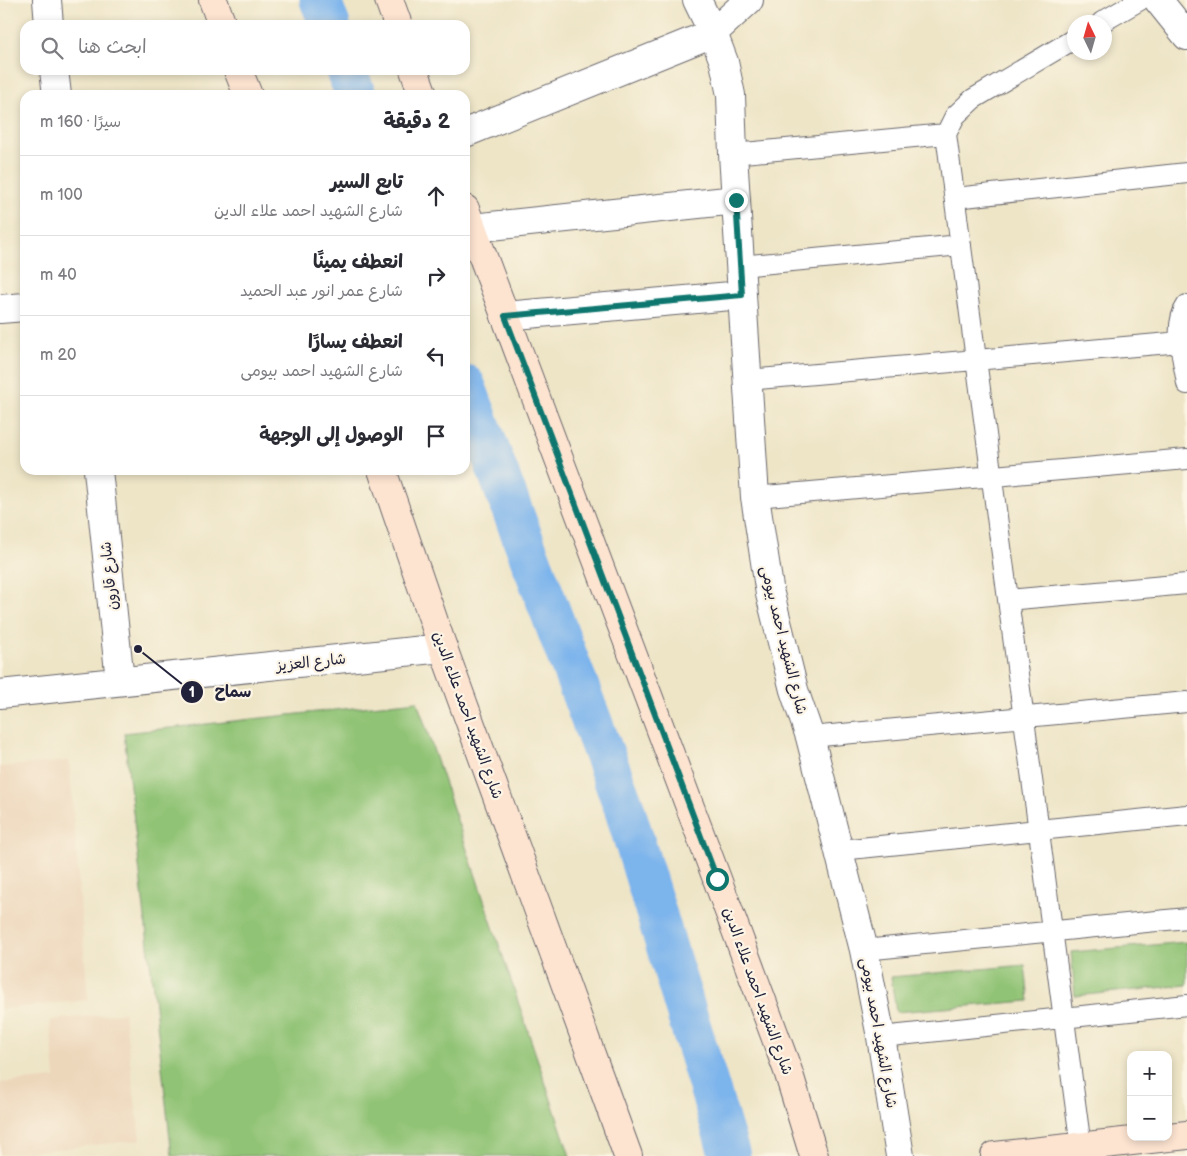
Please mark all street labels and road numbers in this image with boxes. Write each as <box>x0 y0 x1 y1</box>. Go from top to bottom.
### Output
street label: شارع قارون <box>96 541 123 611</box>
street label: شارع الشهيد احمد بيومى <box>756 564 811 716</box>
street label: شارع الشهيد احمد علاء الدين <box>428 629 507 802</box>
street label: شارع العزيز <box>273 649 347 676</box>
street label: شارع الشهيد احمد علاء الدين <box>718 905 797 1078</box>
street label: شارع الشهيد احمد بيومى <box>856 956 901 1110</box>

